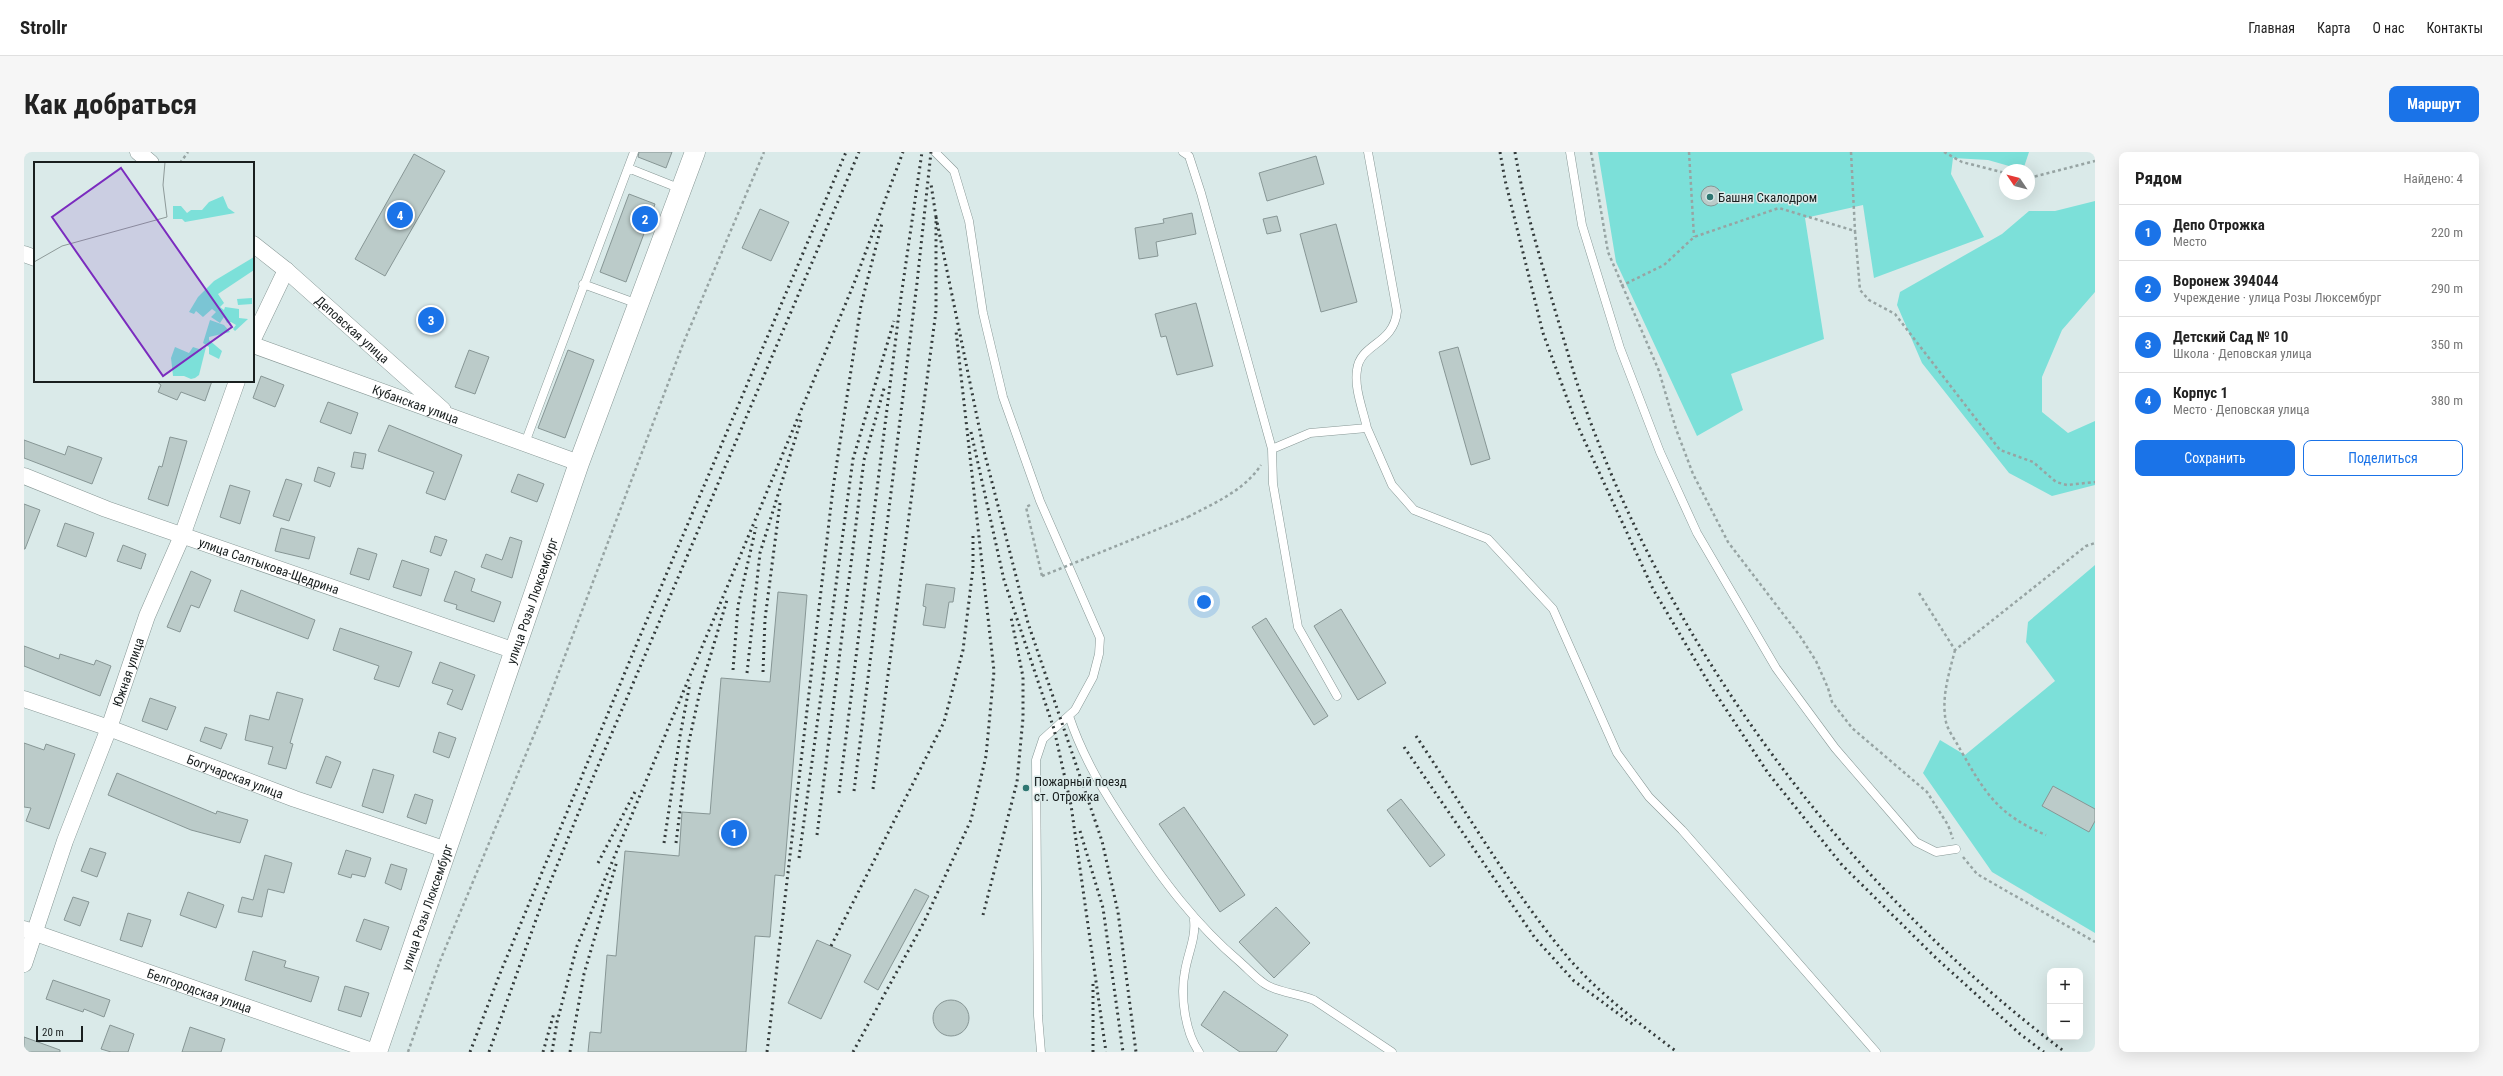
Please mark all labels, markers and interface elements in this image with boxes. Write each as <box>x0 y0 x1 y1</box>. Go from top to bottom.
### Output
text: Strollr <box>20 16 67 39</box>
text: Главная <box>2248 20 2295 36</box>
text: Карта <box>2317 20 2350 36</box>
text: О нас <box>2372 20 2404 36</box>
text: Контакты <box>2426 20 2483 36</box>
button: Маршрут <box>2389 86 2479 122</box>
text: Как добраться <box>24 88 197 121</box>
inset map <box>34 162 254 382</box>
north arrow <box>1999 164 2035 200</box>
text: Рядом <box>2135 168 2182 188</box>
text: Найдено: 4 <box>2403 171 2463 186</box>
place label: Башня Скалодром <box>1718 190 1817 205</box>
marker: Башня Скалодром <box>1705 192 1715 202</box>
pin: 4 <box>387 200 413 230</box>
pin: 2 <box>632 204 658 234</box>
text: Депо Отрожка <box>2173 216 2265 234</box>
text: 1 <box>2145 225 2151 240</box>
text: 220 m <box>2431 225 2463 240</box>
text: Место <box>2173 234 2207 249</box>
text: Воронеж 394044 <box>2173 272 2279 290</box>
text: 2 <box>2145 281 2151 296</box>
text: 290 m <box>2431 281 2463 296</box>
text: Учреждение · улица Розы Люксембург <box>2173 290 2381 305</box>
street label: Деповская улица <box>312 292 392 366</box>
pin: 3 <box>418 305 444 335</box>
text: Детский Сад № 10 <box>2173 328 2288 346</box>
text: 3 <box>2145 337 2151 352</box>
text: 350 m <box>2431 337 2463 352</box>
text: Школа · Деповская улица <box>2173 346 2312 361</box>
street label: Кубанская улица <box>370 381 461 426</box>
text: Корпус 1 <box>2173 384 2228 402</box>
text: 4 <box>2145 393 2151 408</box>
text: 380 m <box>2431 393 2463 408</box>
text: Место · Деповская улица <box>2173 402 2309 417</box>
button: Сохранить <box>2135 440 2295 476</box>
button: Поделиться <box>2303 440 2463 476</box>
street label: улица Салтыкова-Щедрина <box>197 534 341 597</box>
street label: улица Розы Люксембург <box>503 535 560 666</box>
your location <box>1194 592 1214 612</box>
street label: Южная улица <box>109 635 147 709</box>
street label: Богучарская улица <box>185 751 286 801</box>
place label: Пожарный поезд ст. Отрожка <box>1034 774 1127 804</box>
marker: Пожарный поезд ст. Отрожка <box>1021 783 1031 793</box>
pin: 1 <box>721 818 747 848</box>
street label: улица Розы Люксембург <box>398 842 455 972</box>
street label: Белгородская улица <box>145 965 254 1016</box>
map controls <box>2047 968 2083 1040</box>
button: + <box>2047 968 2083 1004</box>
button: − <box>2047 1004 2083 1040</box>
scale bar <box>36 1024 83 1043</box>
text: 20 m <box>42 1026 64 1039</box>

